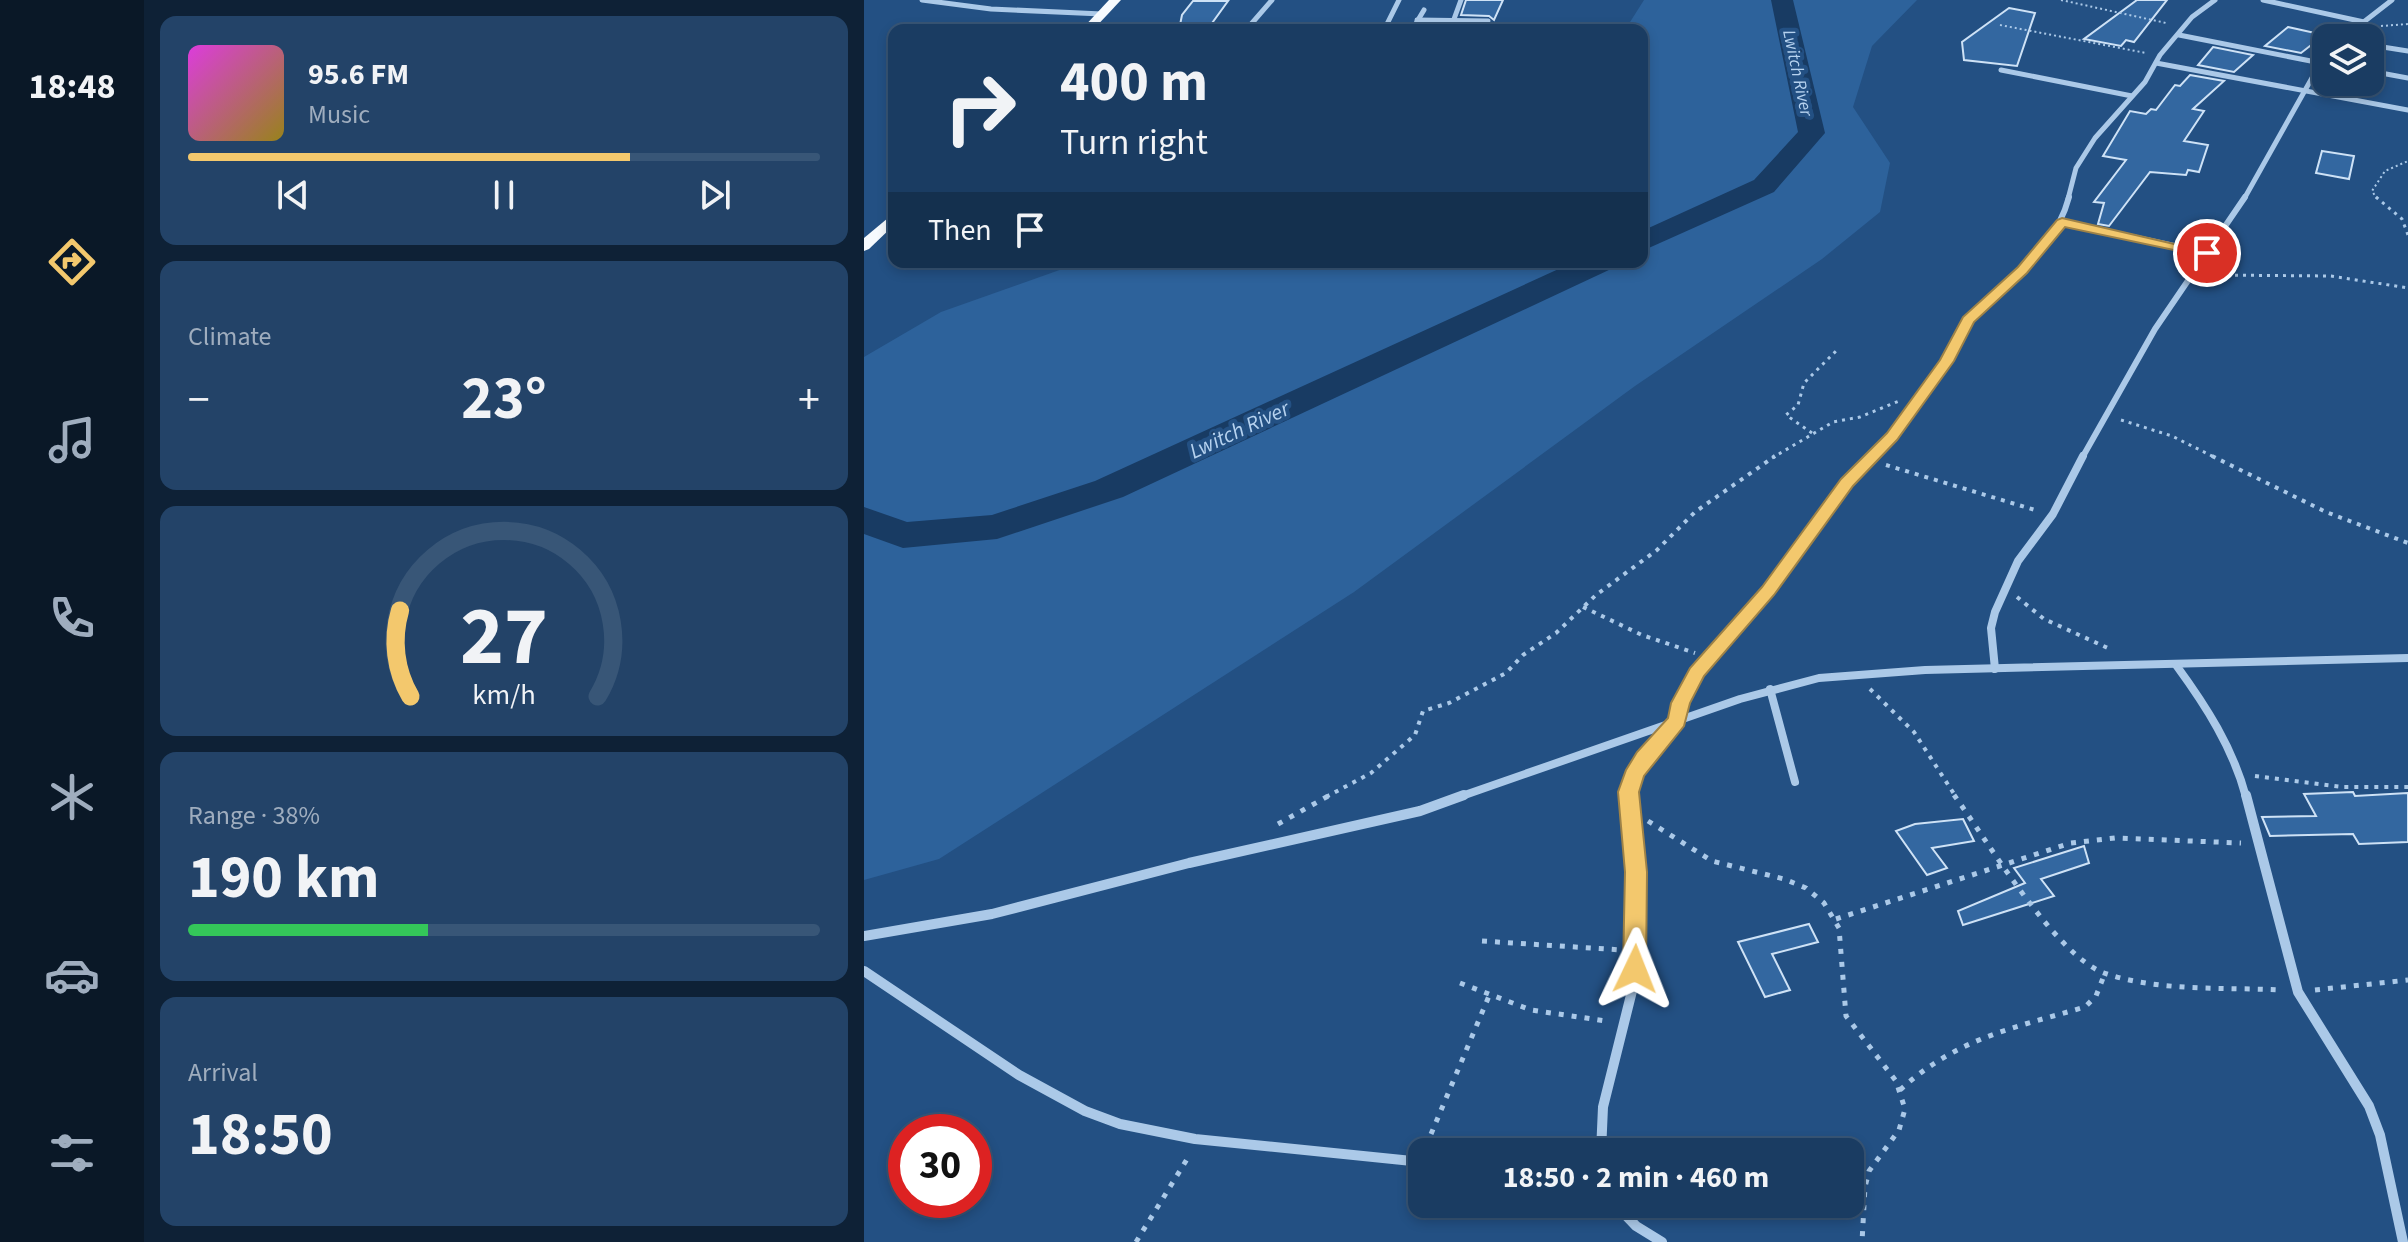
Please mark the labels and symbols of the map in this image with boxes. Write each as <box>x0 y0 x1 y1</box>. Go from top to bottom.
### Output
water label: Lwitch River <box>1776 28 1819 119</box>
pin <box>2173 219 2241 287</box>
water label: Lwitch River <box>1184 392 1296 467</box>
position arrow <box>1593 927 1677 1011</box>
speed limit sign: 30 <box>888 1114 992 1218</box>

